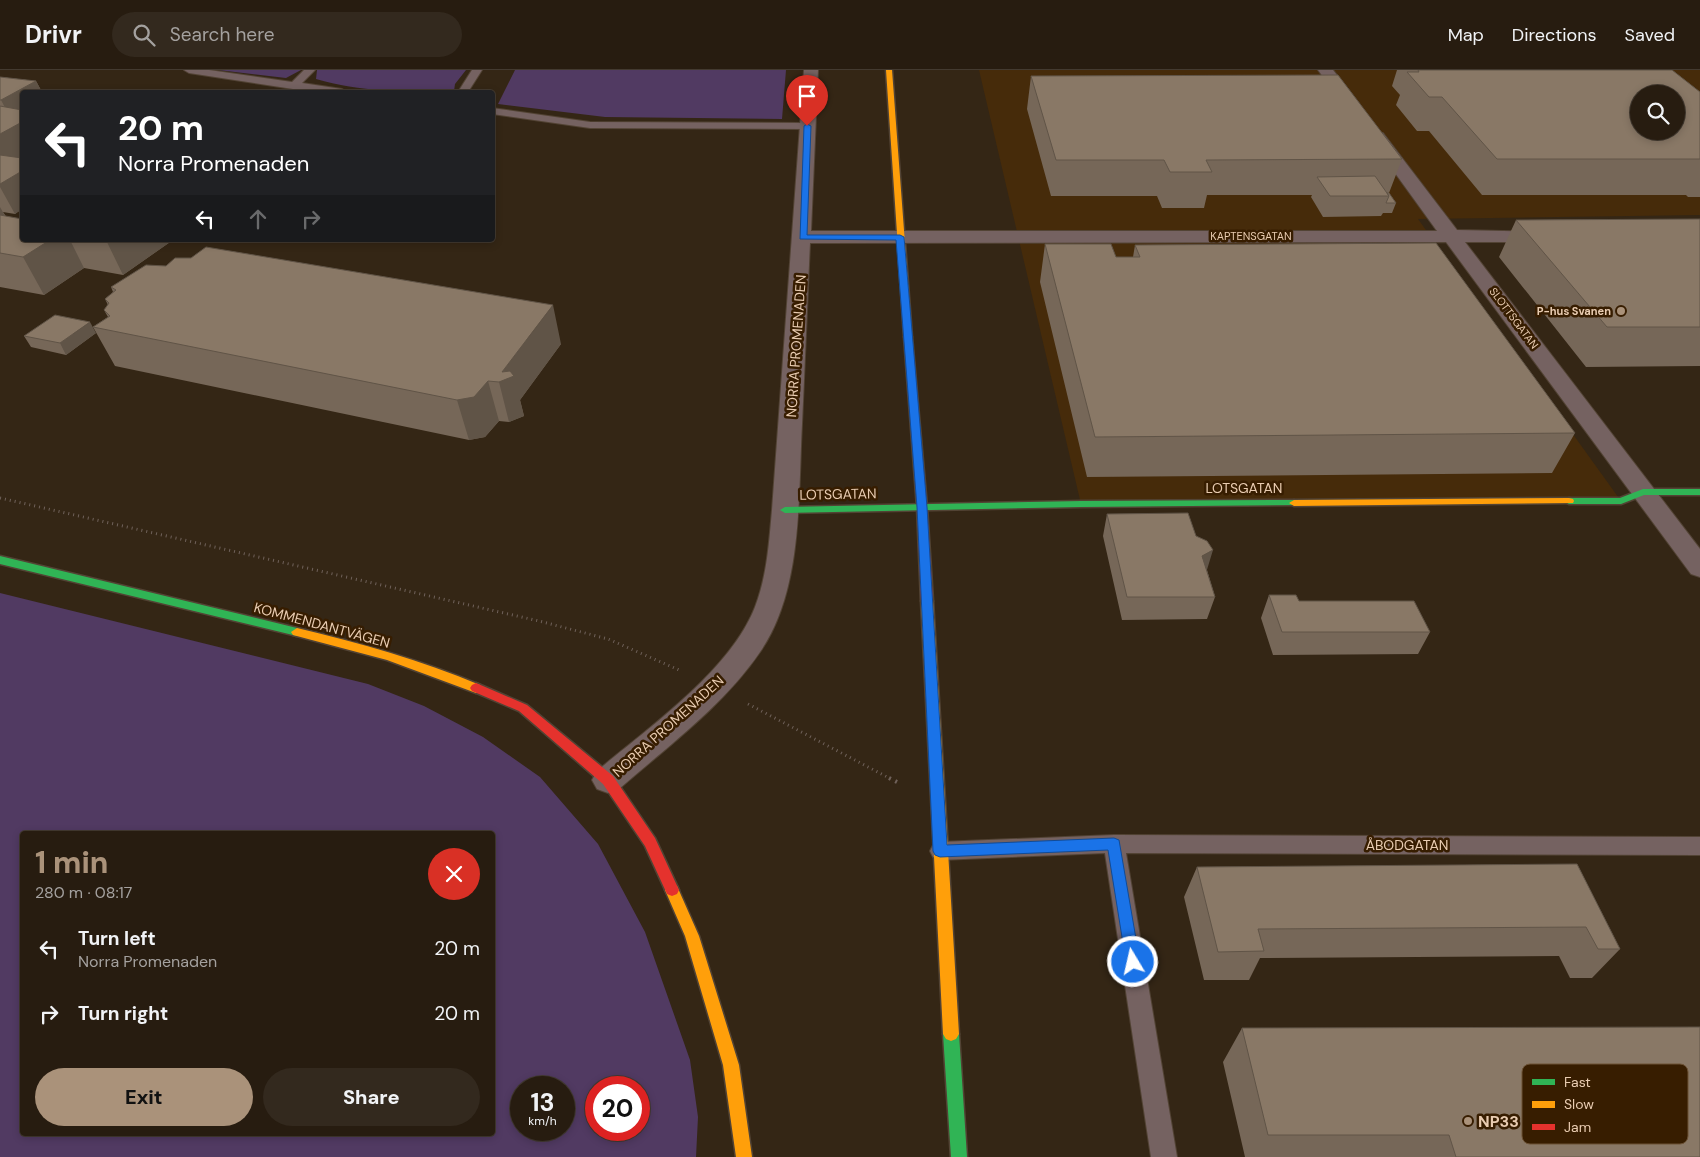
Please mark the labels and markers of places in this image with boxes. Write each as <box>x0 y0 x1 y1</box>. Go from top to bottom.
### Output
pin <box>786 75 828 126</box>
place label: P-hus Svanen <box>1537 304 1611 318</box>
marker: P-hus Svanen <box>1615 305 1627 317</box>
place label: NP33 <box>1478 1111 1519 1132</box>
marker: NP33 <box>1462 1115 1474 1127</box>

